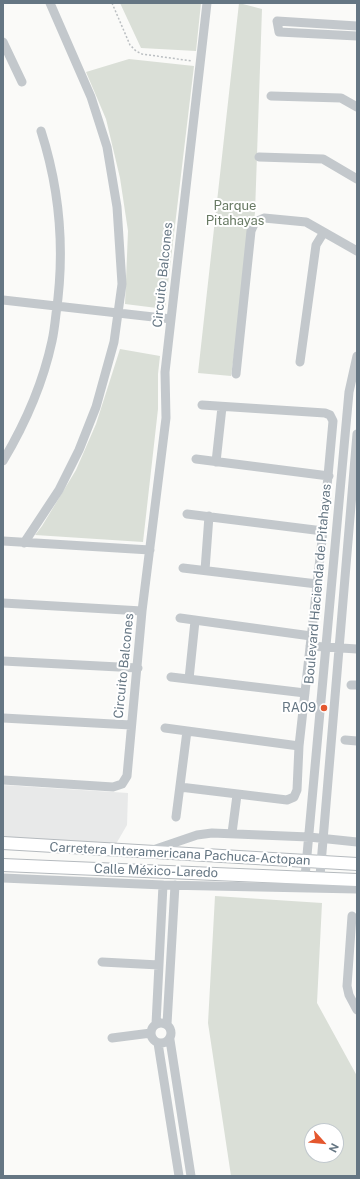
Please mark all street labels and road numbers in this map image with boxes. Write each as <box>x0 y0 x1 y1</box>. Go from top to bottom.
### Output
street label: Circuito Balcones <box>150 222 176 328</box>
street label: Boulevard Hacienda de Pitahayas <box>301 483 335 685</box>
street label: Circuito Balcones <box>111 613 137 719</box>
street label: Carretera Interamericana Pachuca-Actopan <box>49 839 311 869</box>
street label: Calle México-Laredo <box>94 861 218 881</box>

